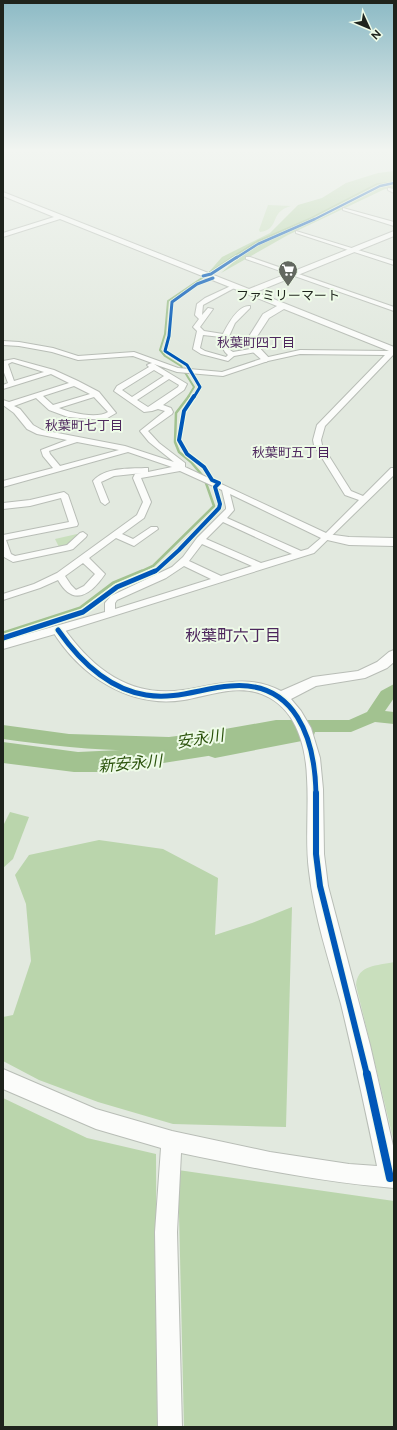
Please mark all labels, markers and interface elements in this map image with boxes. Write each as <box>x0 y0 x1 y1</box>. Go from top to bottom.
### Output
north arrow <box>349 8 389 48</box>
text: N <box>368 27 383 42</box>
supermarket icon: ファミリーマート <box>277 259 299 287</box>
place label: ファミリーマート <box>236 288 340 303</box>
district label: 秋葉町四丁目 <box>217 335 295 350</box>
district label: 秋葉町七丁目 <box>45 418 123 433</box>
district label: 秋葉町五丁目 <box>252 445 330 460</box>
district label: 秋葉町六丁目 <box>185 626 281 645</box>
water label: 安永川 <box>175 725 227 752</box>
water label: 新安永川 <box>97 751 165 776</box>

